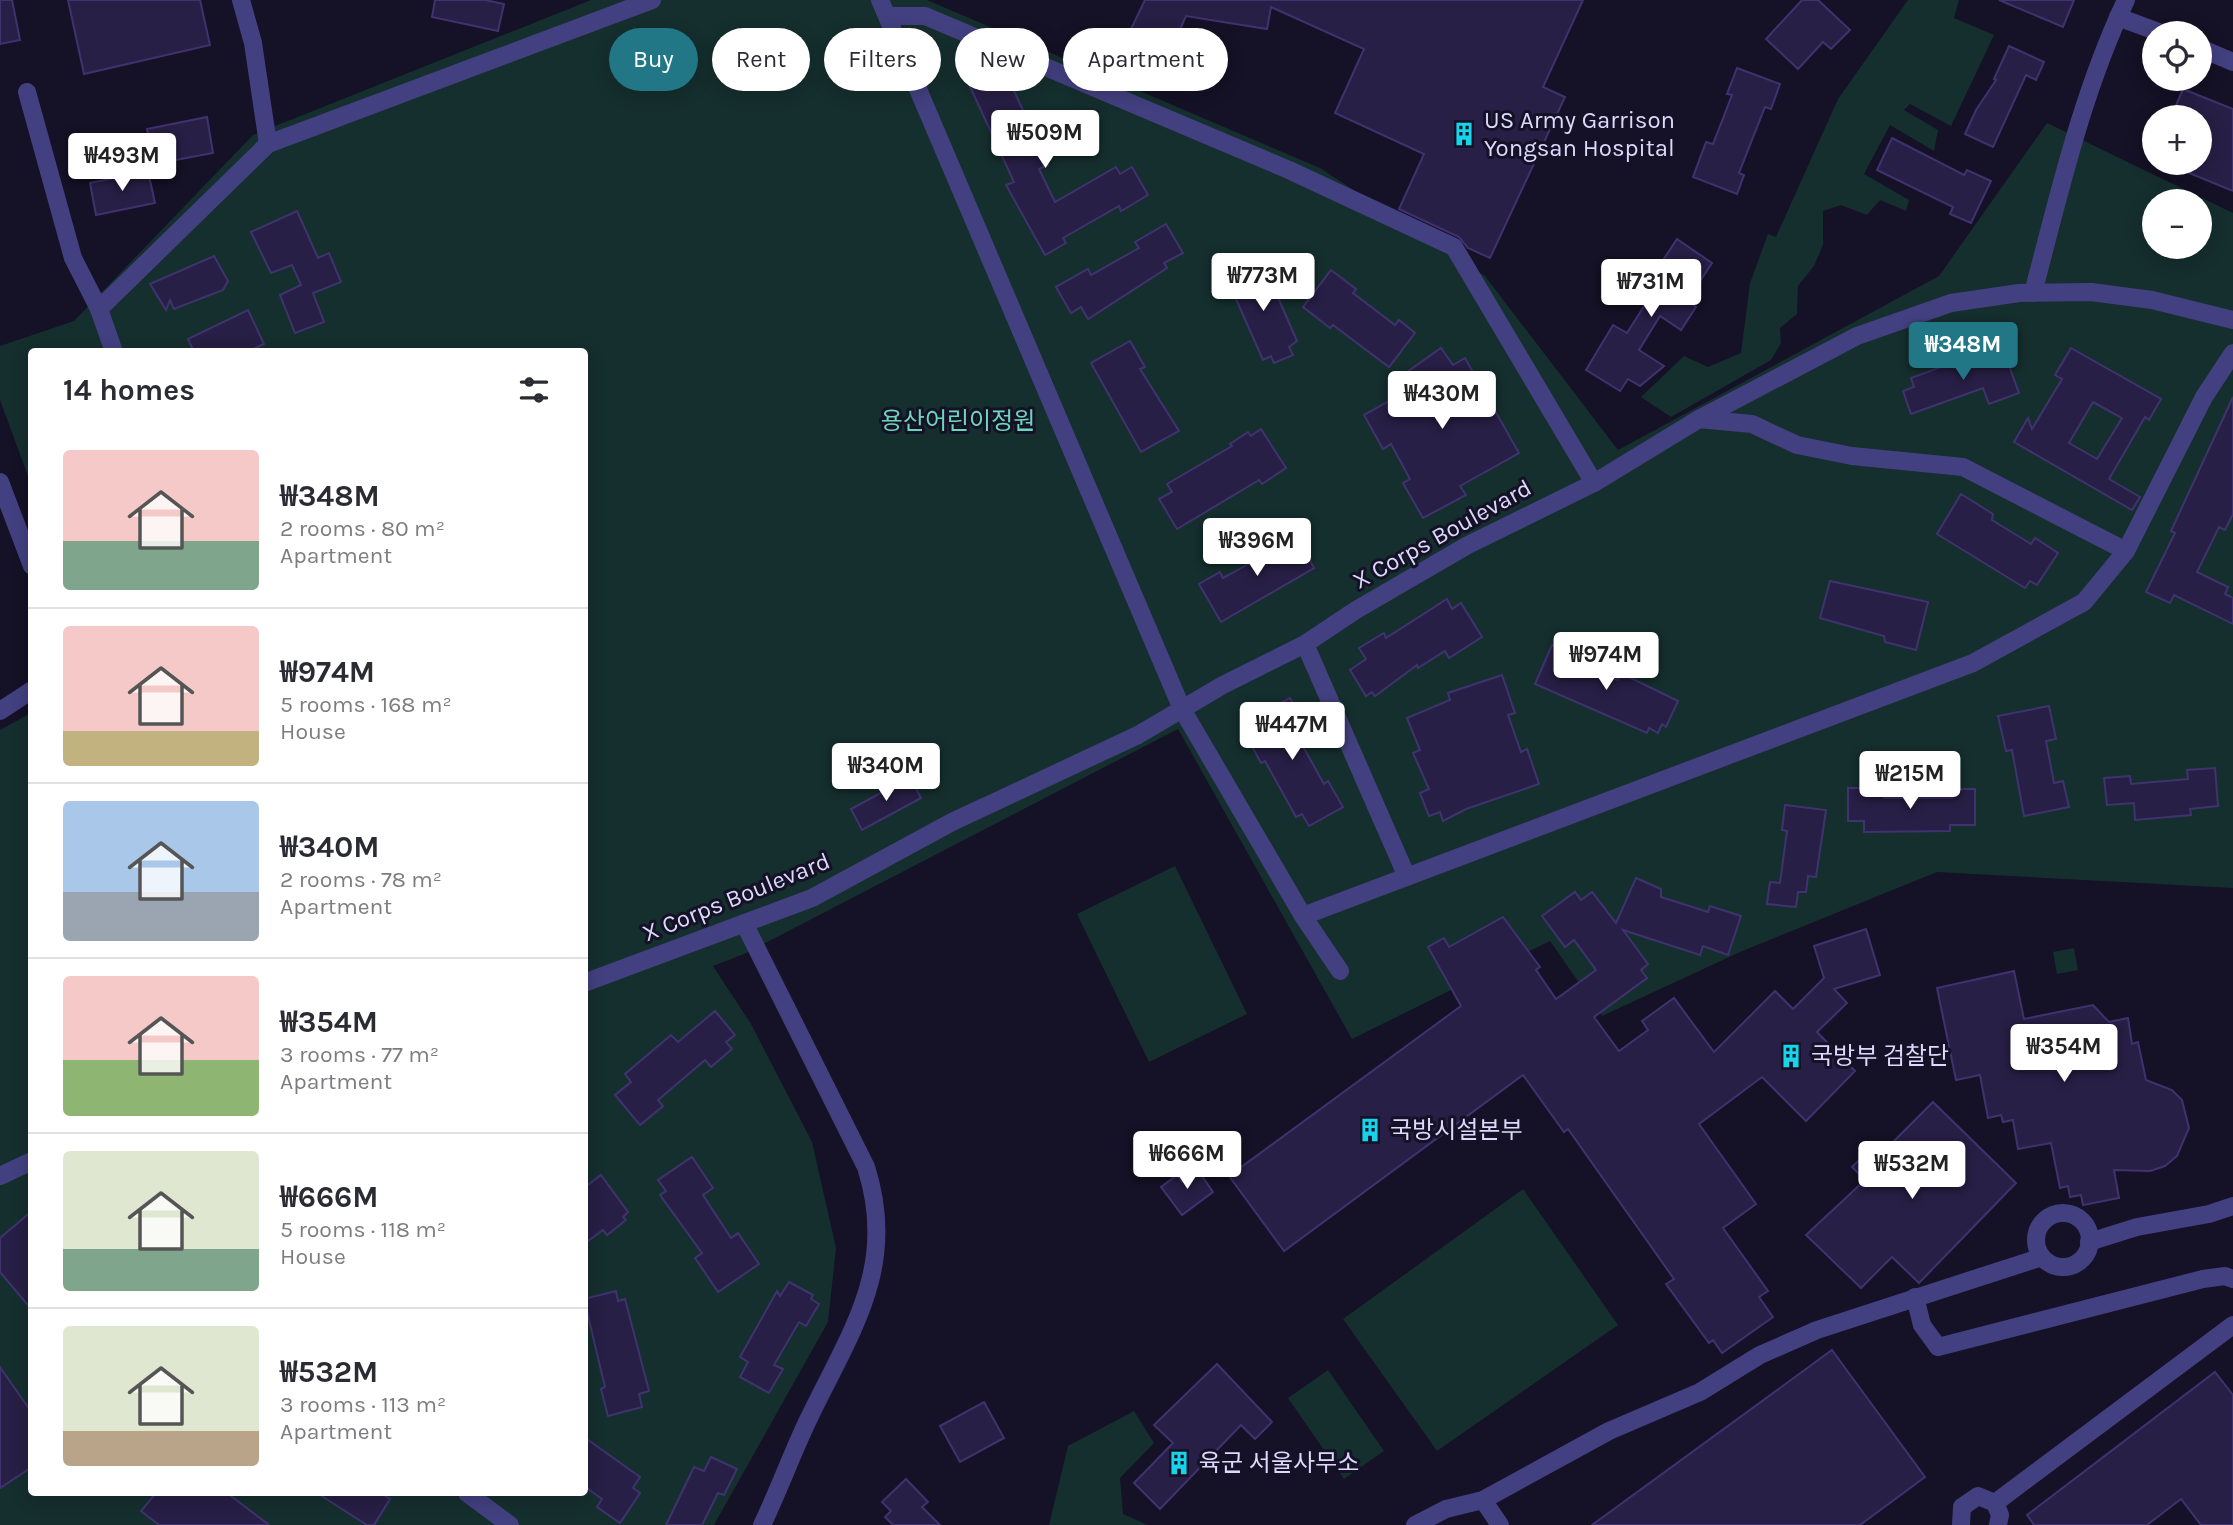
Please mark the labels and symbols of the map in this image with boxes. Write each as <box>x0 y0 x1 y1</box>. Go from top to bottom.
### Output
place label: US Army Garrison Yongsan Hospital <box>1484 106 1675 162</box>
pin: ₩509M <box>996 110 1094 170</box>
building icon: US Army Garrison Yongsan Hospital <box>1450 120 1478 148</box>
pin: ₩493M <box>73 134 171 193</box>
pin: ₩773M <box>1214 254 1312 313</box>
pin: ₩731M <box>1602 260 1700 319</box>
pin: ₩348M <box>1914 322 2012 382</box>
pin: ₩430M <box>1393 372 1491 431</box>
park label: 용산어린이정원 <box>881 407 1035 435</box>
street label: X Corps Boulevard <box>1348 473 1536 595</box>
pin: ₩396M <box>1208 518 1306 578</box>
pin: ₩974M <box>1557 632 1655 692</box>
pin: ₩447M <box>1243 702 1341 762</box>
pin: ₩340M <box>837 744 935 803</box>
pin: ₩215M <box>1861 752 1959 811</box>
street label: X Corps Boulevard <box>638 847 834 947</box>
pin: ₩354M <box>2015 1024 2113 1084</box>
building icon: 국방부 검찰단 <box>1777 1042 1805 1070</box>
place label: 국방부 검찰단 <box>1811 1042 1949 1070</box>
building icon: 국방시설본부 <box>1356 1116 1384 1144</box>
place label: 국방시설본부 <box>1390 1116 1522 1144</box>
pin: ₩666M <box>1138 1132 1236 1191</box>
pin: ₩532M <box>1863 1142 1961 1201</box>
building icon: 육군 서울사무소 <box>1165 1449 1193 1477</box>
place label: 육군 서울사무소 <box>1199 1449 1359 1477</box>

